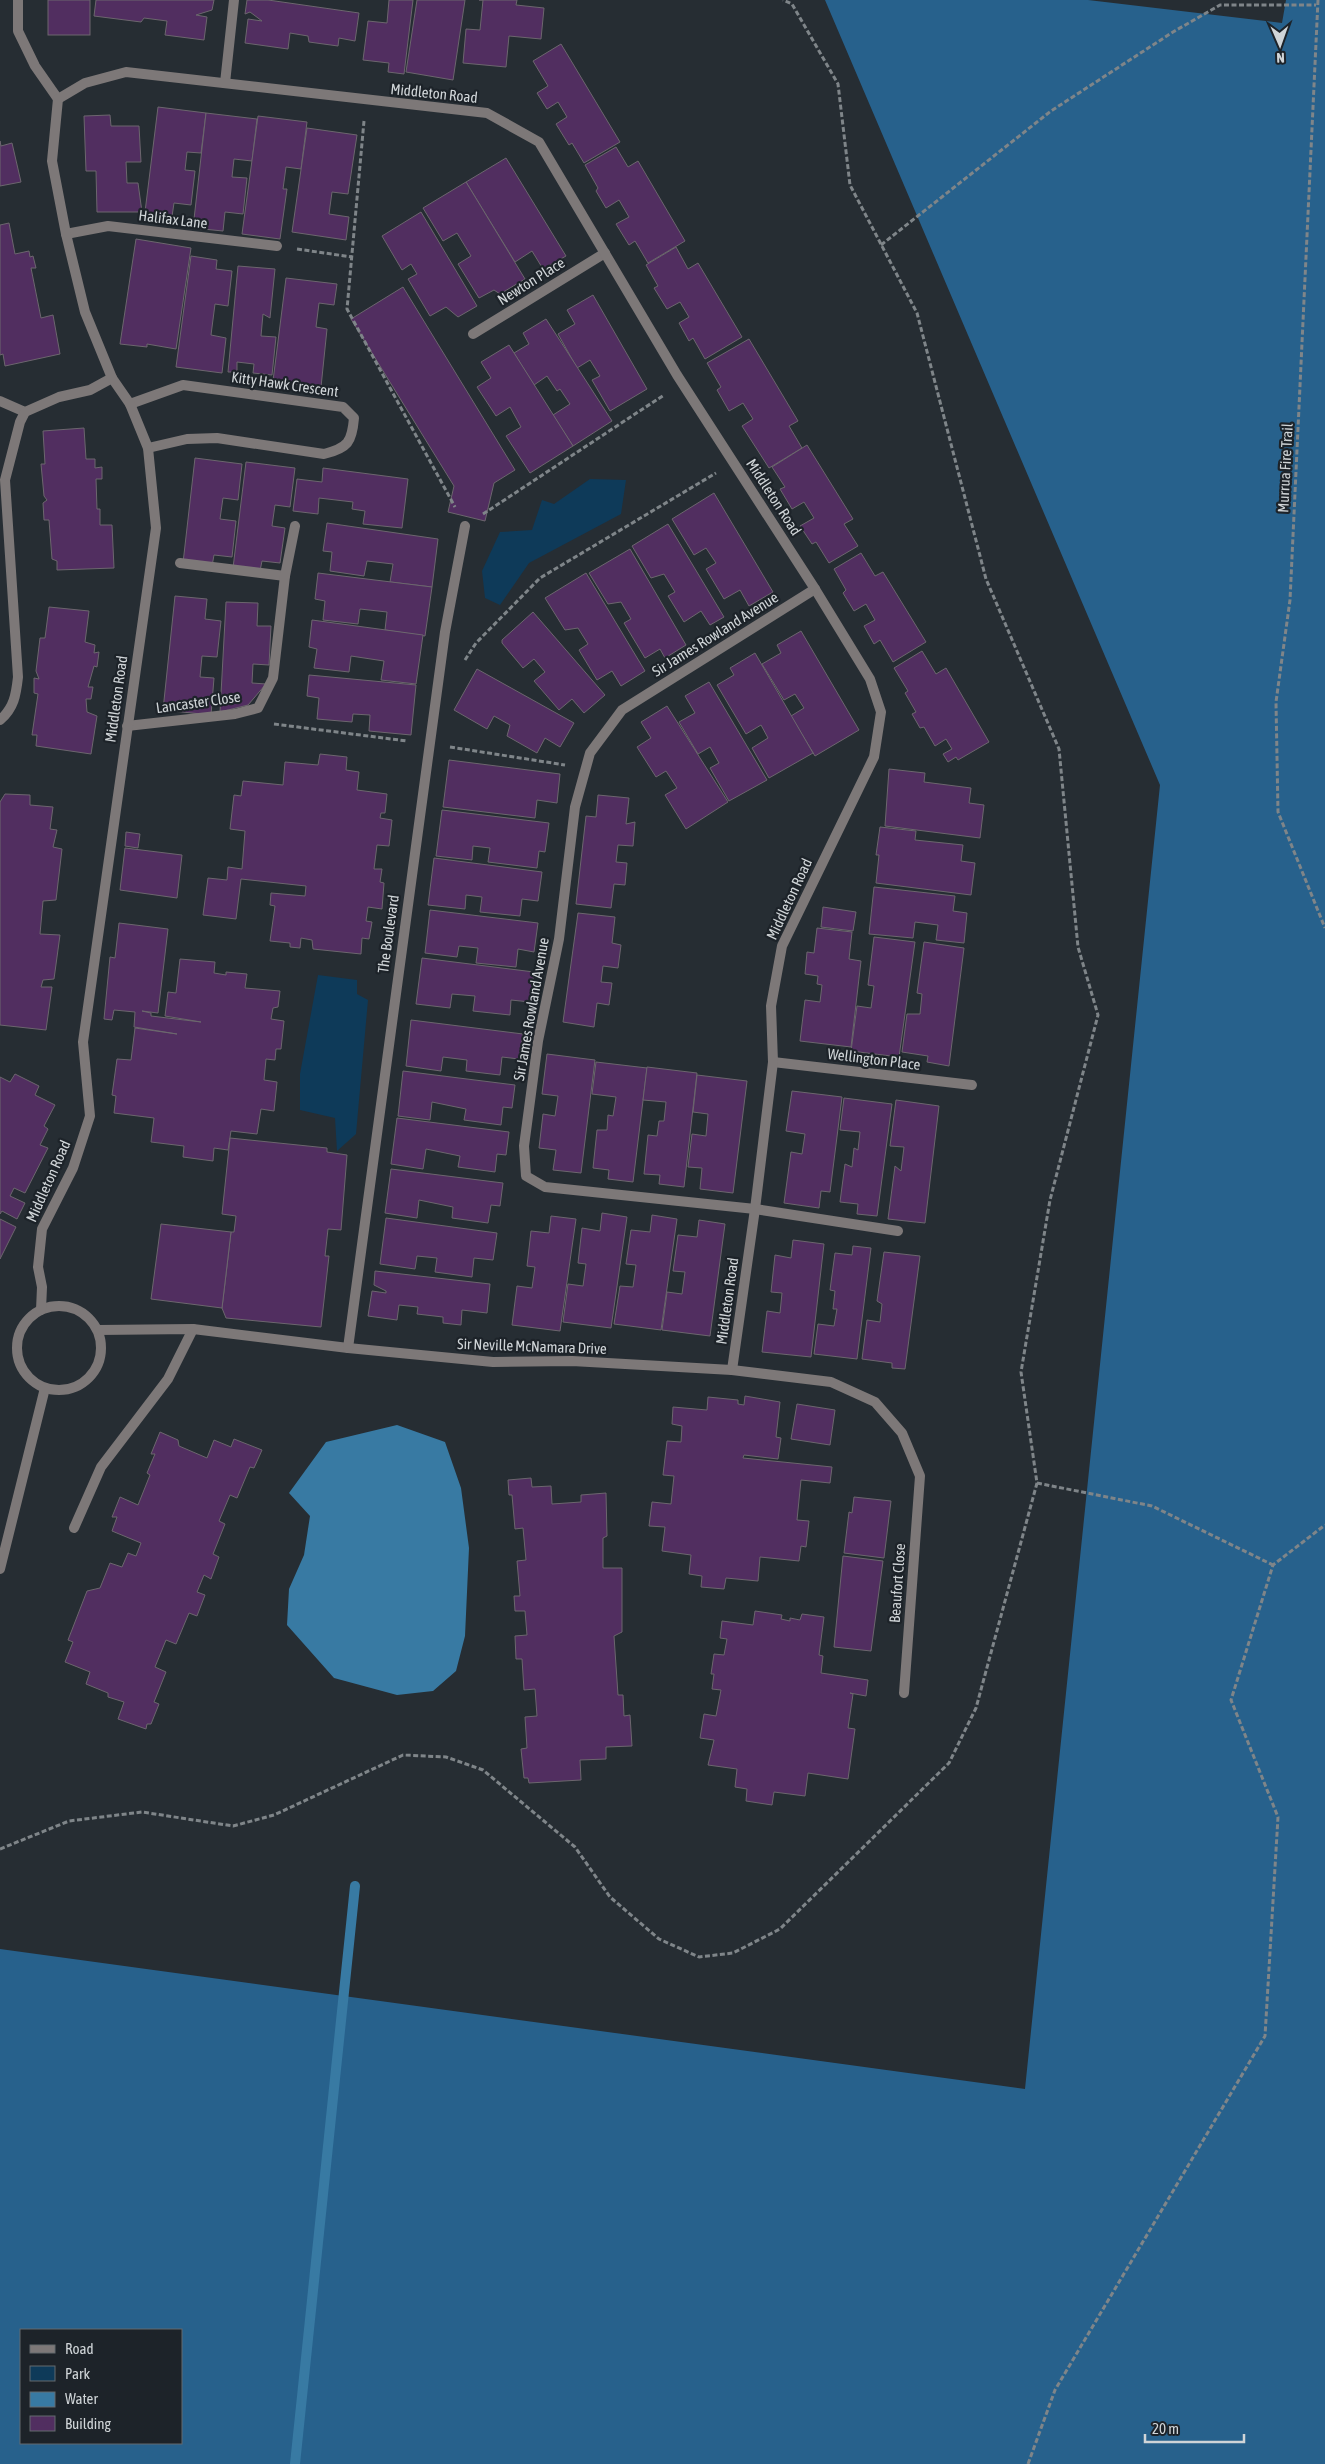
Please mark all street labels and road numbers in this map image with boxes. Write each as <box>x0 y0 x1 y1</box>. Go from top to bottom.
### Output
street label: Middleton Road <box>390 80 478 106</box>
street label: Halifax Lane <box>138 206 209 232</box>
street label: Newton Place <box>494 254 568 308</box>
street label: Kitty Hawk Crescent <box>230 368 340 400</box>
street label: Murrua Fire Trail <box>1274 423 1296 513</box>
street label: Middleton Road <box>743 456 805 538</box>
street label: Sir James Rowland Avenue <box>649 588 781 680</box>
street label: Middleton Road <box>101 654 131 744</box>
street label: Lancaster Close <box>155 688 241 716</box>
street label: Middleton Road <box>763 856 815 942</box>
street label: The Boulevard <box>374 894 402 974</box>
street label: Sir James Rowland Avenue <box>510 936 552 1082</box>
street label: Wellington Place <box>827 1045 922 1073</box>
street label: Middleton Road <box>22 1138 74 1224</box>
street label: Middleton Road <box>712 1256 742 1346</box>
street label: Sir Neville McNamara Drive <box>457 1335 607 1357</box>
street label: Beaufort Close <box>886 1542 908 1623</box>

